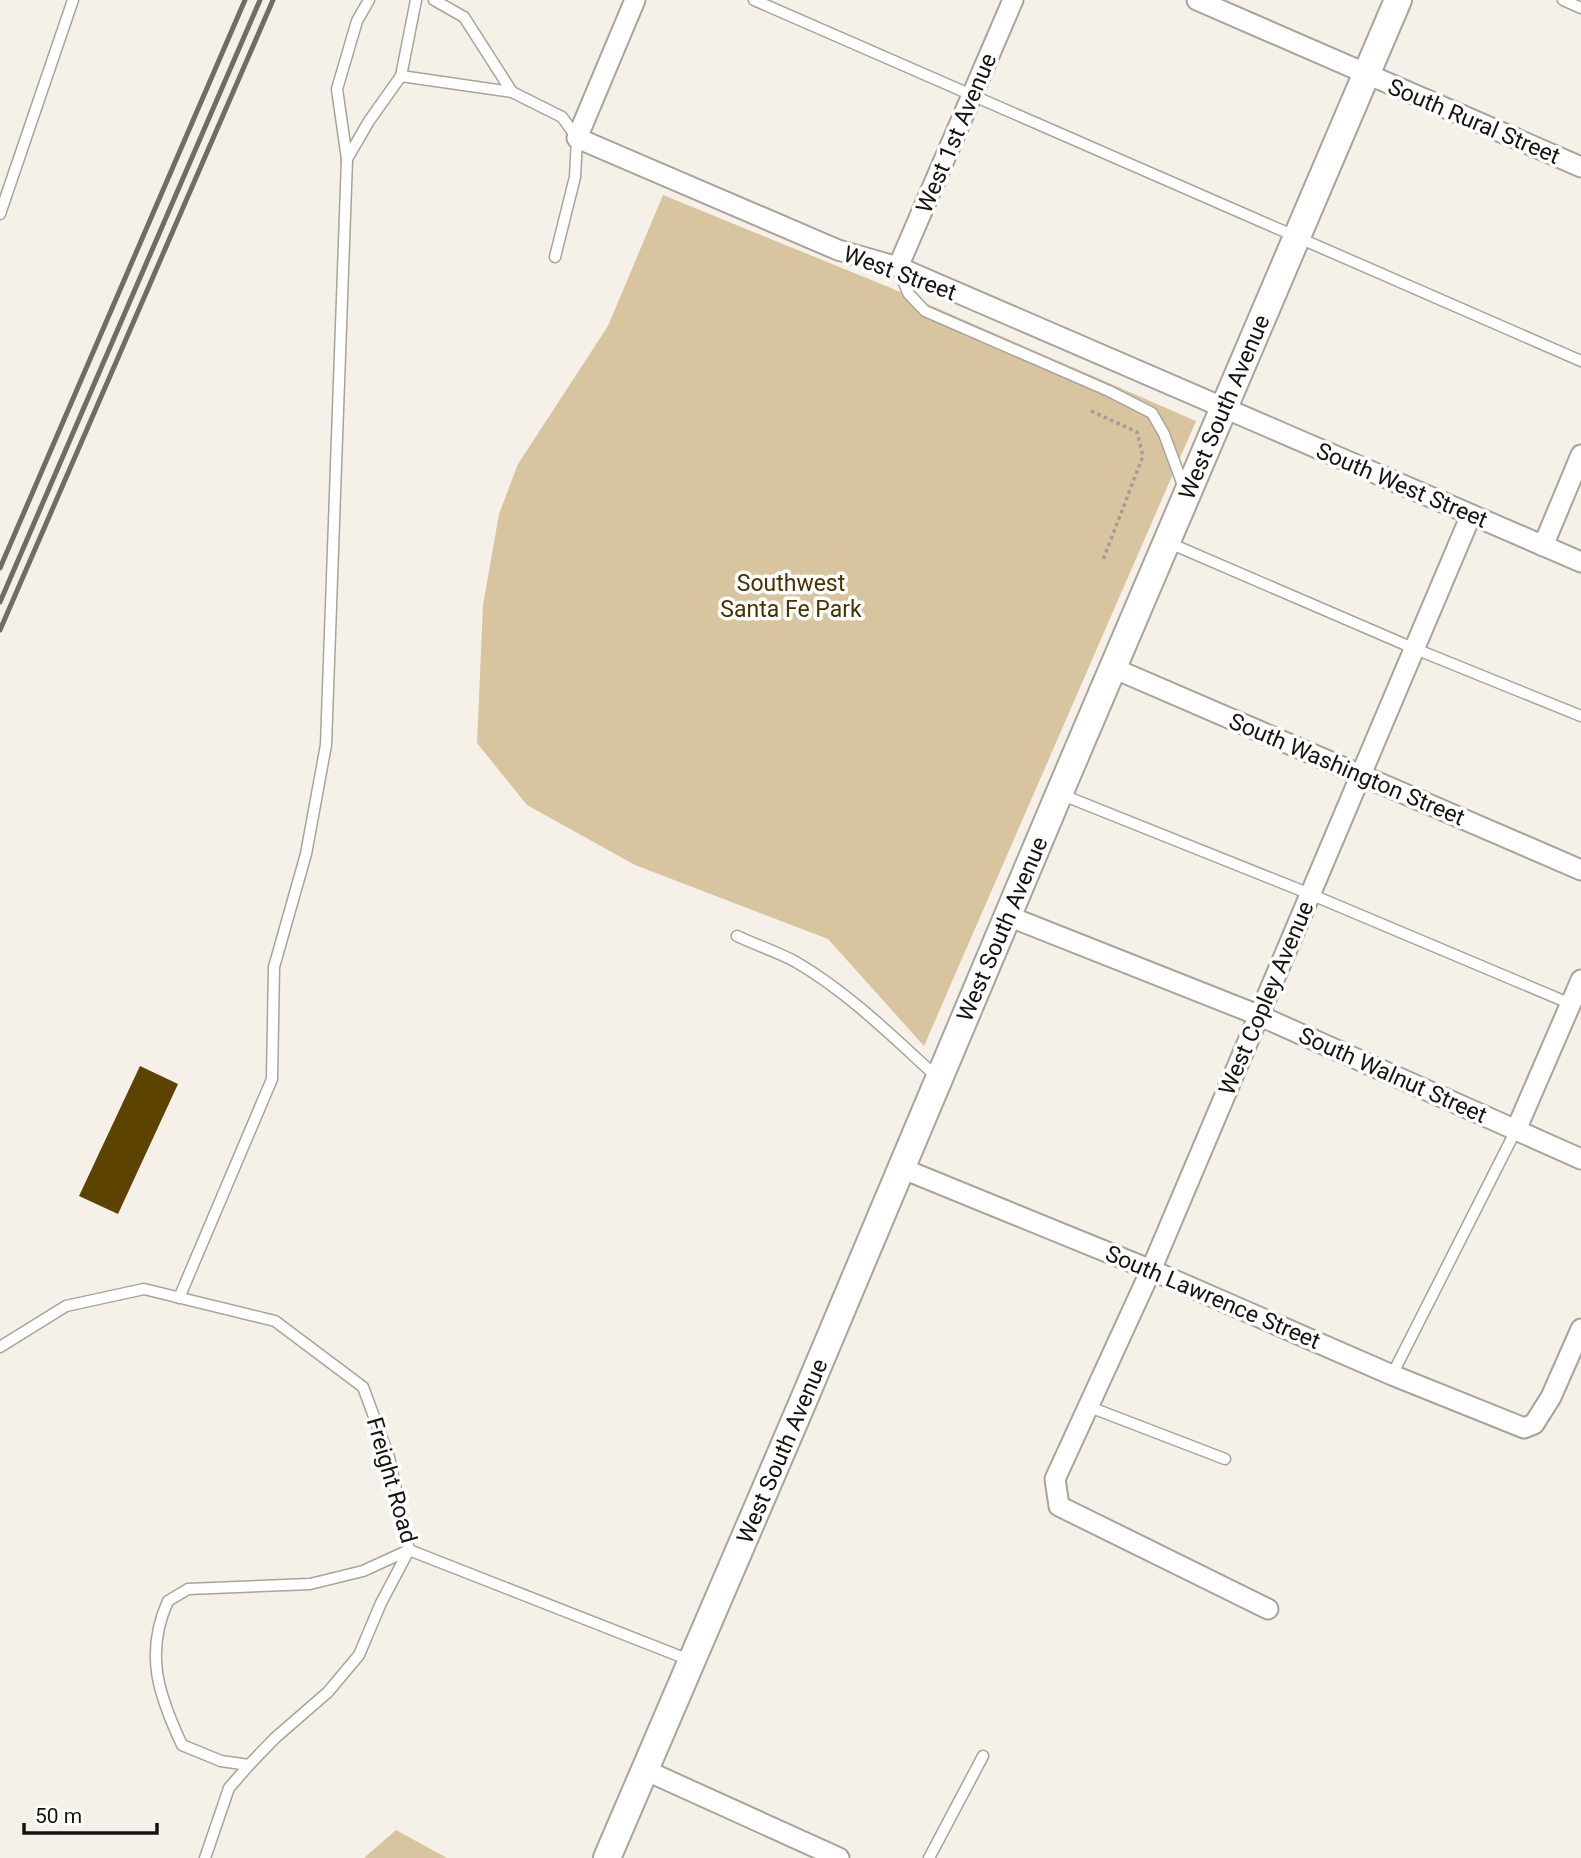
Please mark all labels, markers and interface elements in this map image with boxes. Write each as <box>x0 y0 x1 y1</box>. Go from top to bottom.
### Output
street label: West 1st Avenue <box>911 49 1002 217</box>
street label: South Rural Street <box>1384 73 1564 170</box>
street label: West Street <box>840 241 960 306</box>
street label: West South Avenue <box>1173 311 1276 504</box>
street label: South West Street <box>1312 437 1491 534</box>
park label: Southwest Santa Fe Park <box>720 570 862 623</box>
street label: South Washington Street <box>1225 708 1469 831</box>
street label: West South Avenue <box>951 833 1054 1026</box>
street label: West Copley Avenue <box>1213 897 1319 1099</box>
street label: South Walnut Street <box>1295 1022 1491 1129</box>
street label: South Lawrence Street <box>1101 1240 1324 1355</box>
street label: West South Avenue <box>731 1355 834 1548</box>
street label: Freight Road <box>361 1414 422 1546</box>
scale bar <box>24 1792 158 1836</box>
text: 50 m <box>35 1804 82 1828</box>

